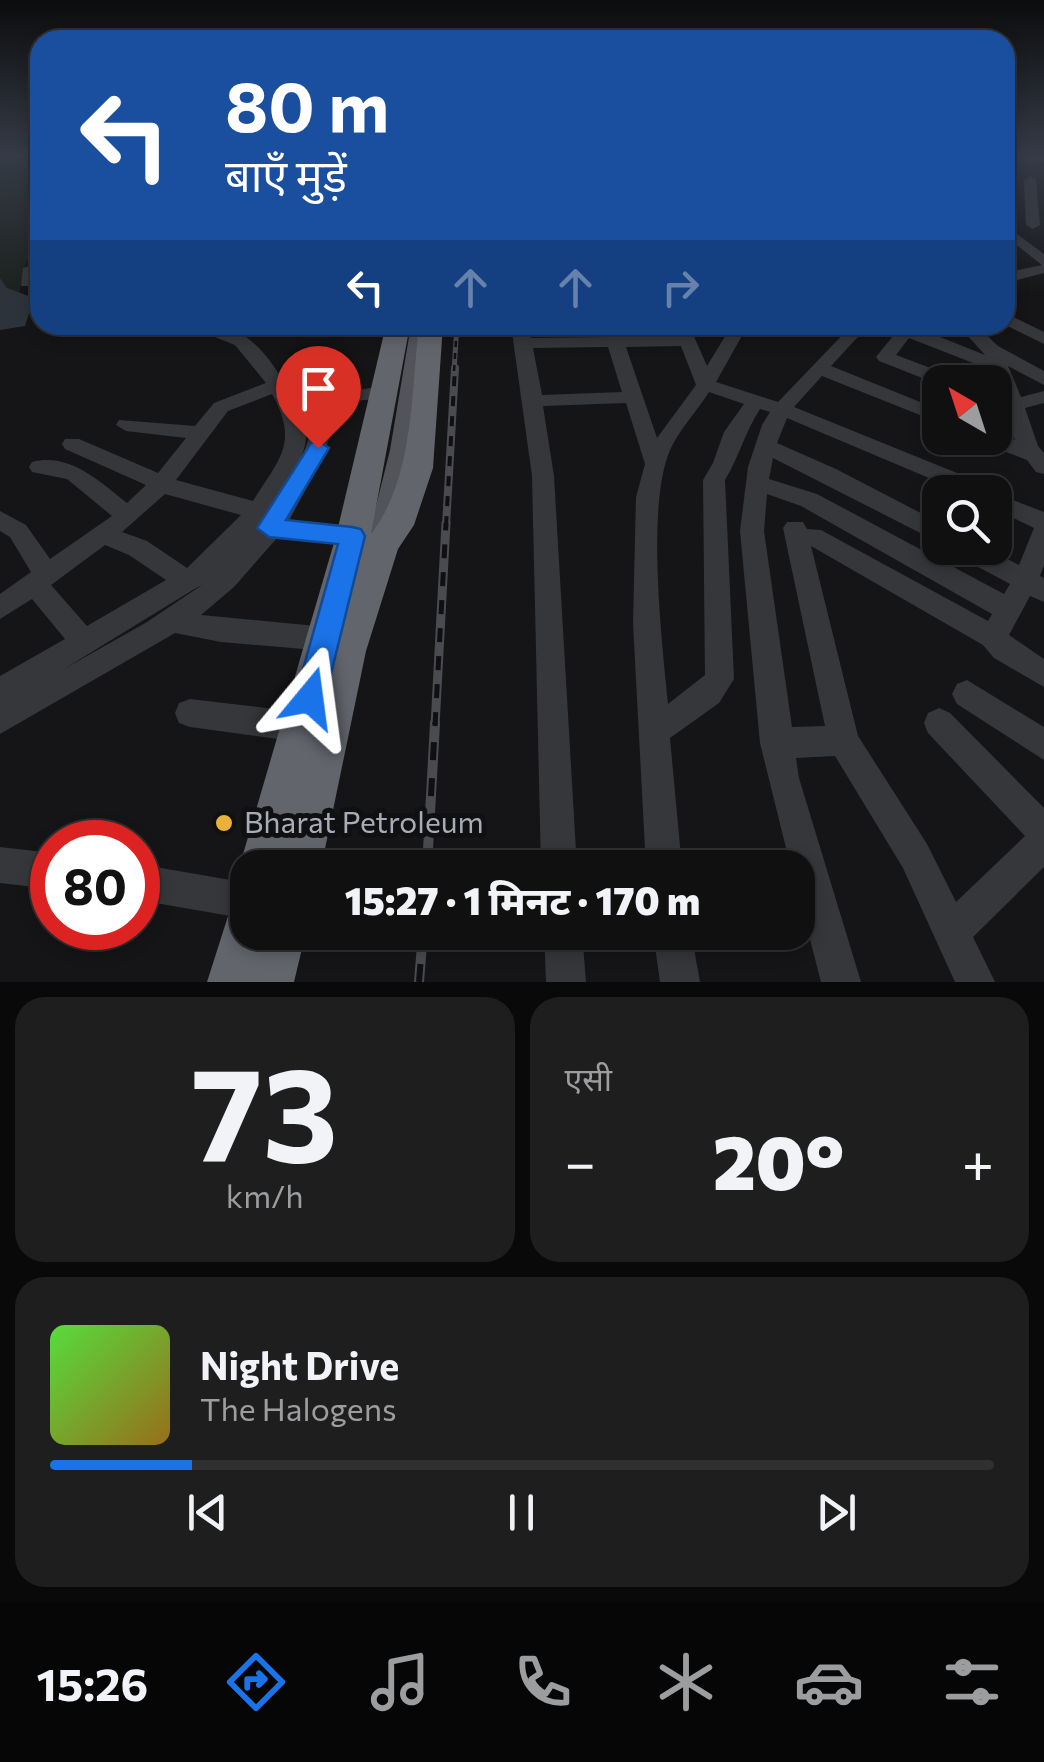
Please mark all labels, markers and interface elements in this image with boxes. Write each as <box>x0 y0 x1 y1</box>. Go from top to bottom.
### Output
text: 80 m <box>225 61 389 146</box>
icon: left <box>60 70 190 200</box>
text: बाएँ मुड़ें <box>225 146 347 201</box>
icon: left <box>338 260 393 315</box>
icon: ahead <box>443 260 498 315</box>
icon: ahead <box>548 260 603 315</box>
icon: right <box>653 260 708 315</box>
pin <box>276 346 361 449</box>
icon: arrive <box>291 361 346 416</box>
north arrow <box>922 365 1012 455</box>
map controls <box>922 365 1012 565</box>
button: search <box>922 475 1012 565</box>
position arrow <box>258 646 362 750</box>
place label: Bharat Petroleum <box>244 802 484 839</box>
marker: Bharat Petroleum <box>213 812 235 834</box>
speed limit sign: 80 <box>30 820 160 950</box>
text: 15:27 · 1 मिनट · 170 m <box>345 876 700 923</box>
text: 73 <box>191 1030 338 1189</box>
text: एसी <box>565 1058 612 1098</box>
text: 20° <box>713 1114 845 1205</box>
text: − <box>565 1127 596 1194</box>
text: + <box>962 1127 994 1194</box>
text: km/h <box>226 1175 304 1215</box>
text: Night Drive <box>200 1341 399 1388</box>
text: The Halogens <box>200 1388 397 1428</box>
icon: previous <box>180 1485 235 1540</box>
icon: pause <box>494 1485 549 1540</box>
icon: next <box>809 1485 864 1540</box>
icon: directions <box>221 1647 291 1717</box>
icon: music <box>365 1647 435 1717</box>
icon: phone <box>508 1647 578 1717</box>
icon: climate <box>651 1647 721 1717</box>
icon: car <box>794 1647 864 1717</box>
icon: filters <box>937 1647 1007 1717</box>
text: 15:26 <box>37 1655 148 1710</box>

